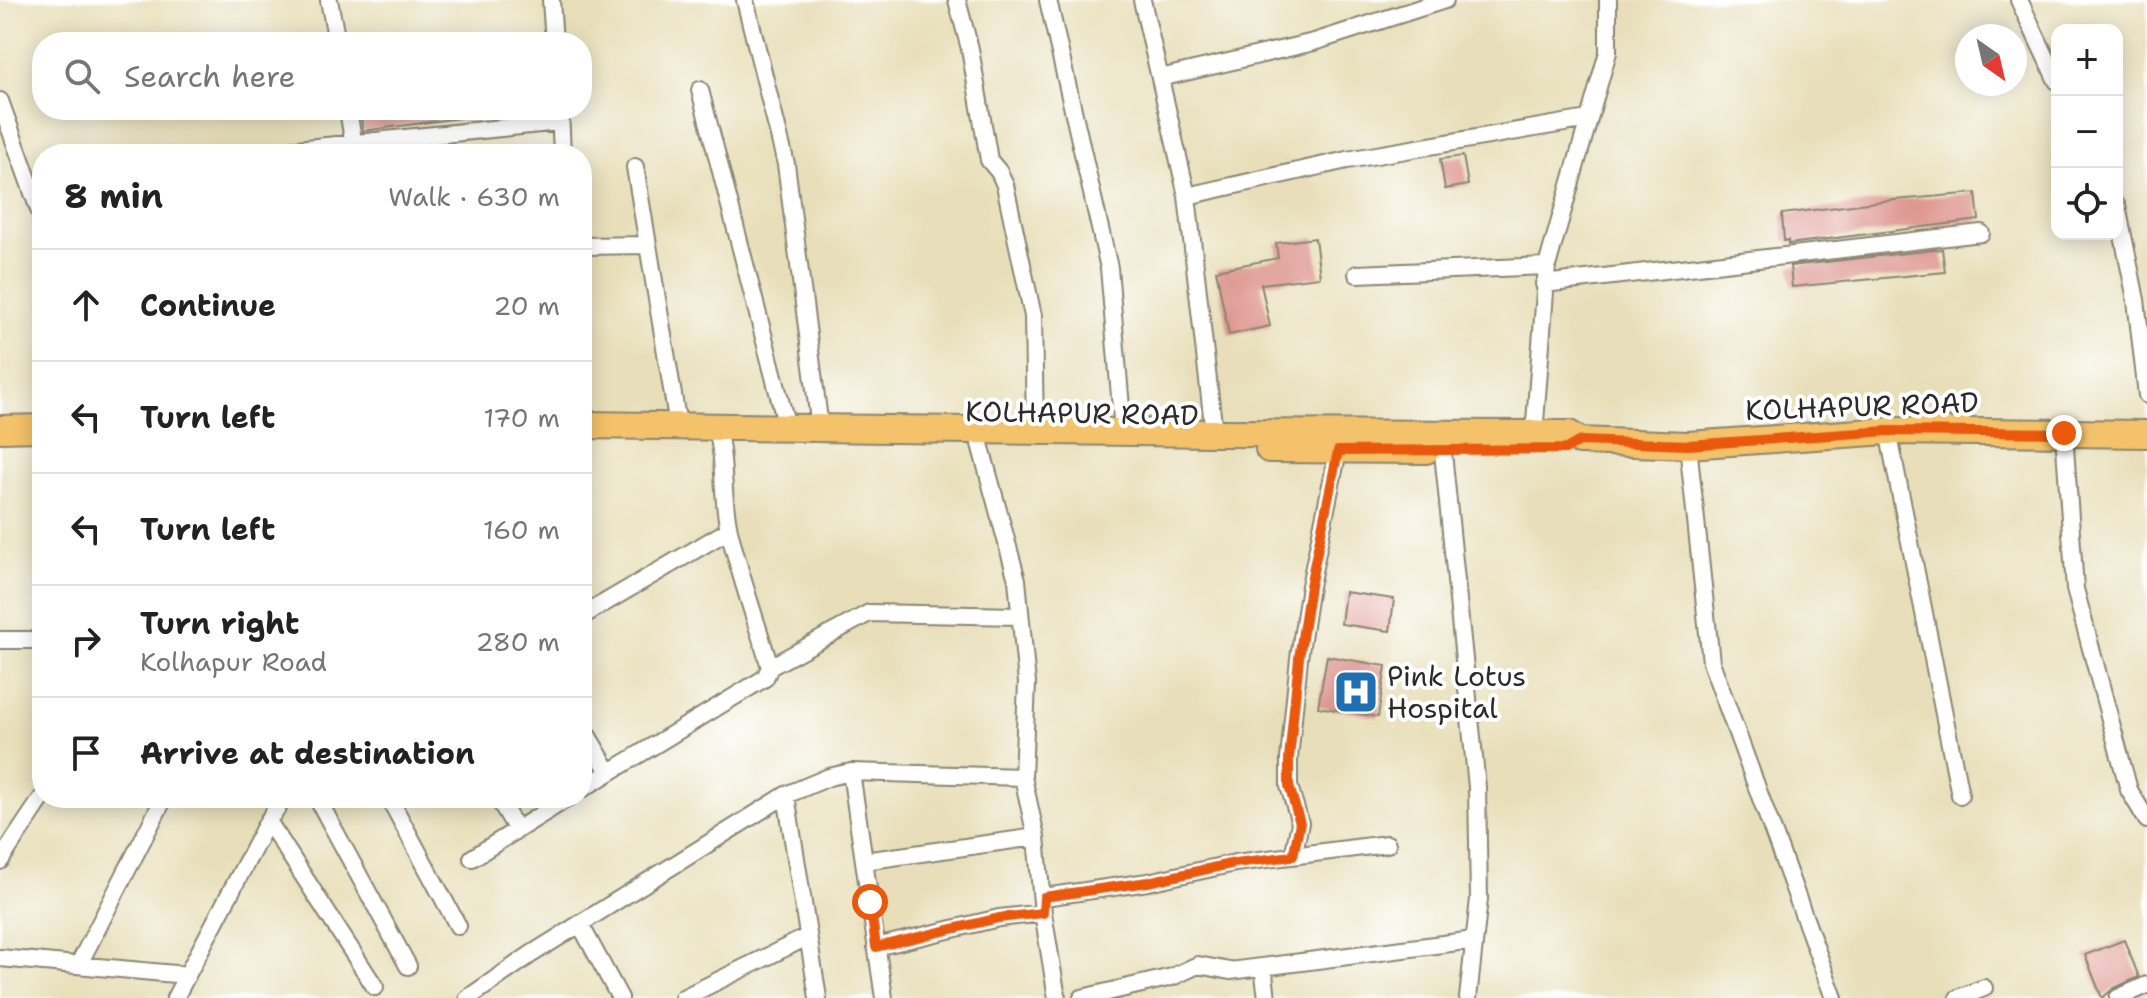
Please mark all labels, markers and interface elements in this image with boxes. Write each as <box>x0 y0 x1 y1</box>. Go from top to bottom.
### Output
north arrow <box>1955 24 2027 96</box>
map controls <box>2051 24 2123 240</box>
button: + <box>2051 24 2123 96</box>
search box <box>32 32 592 120</box>
icon: search <box>60 54 104 98</box>
text: Search here <box>124 56 295 97</box>
button: − <box>2051 96 2123 168</box>
button: locate <box>2051 168 2123 240</box>
text: 8 min <box>64 173 163 219</box>
text: Walk · 630 m <box>388 179 560 214</box>
icon: ahead <box>64 283 108 327</box>
text: Continue <box>140 285 276 326</box>
text: 20 m <box>493 288 560 323</box>
street label: KOLHAPUR ROAD <box>1745 383 1979 429</box>
street label: KOLHAPUR ROAD <box>965 392 1199 434</box>
icon: left <box>64 395 108 439</box>
text: Turn left <box>140 397 275 438</box>
text: 170 m <box>483 400 560 435</box>
route end <box>2046 415 2082 451</box>
icon: left <box>64 507 108 551</box>
text: Turn left <box>140 509 275 550</box>
text: 160 m <box>483 512 560 547</box>
text: Turn right <box>140 603 299 644</box>
icon: right <box>64 619 108 663</box>
text: 280 m <box>475 624 560 659</box>
text: Kolhapur Road <box>140 644 327 679</box>
place label: Pink Lotus Hospital <box>1387 657 1526 727</box>
hospital icon: Pink Lotus Hospital <box>1332 668 1380 716</box>
icon: arrive <box>64 731 108 775</box>
text: Arrive at destination <box>140 733 475 774</box>
route start <box>852 884 888 920</box>

